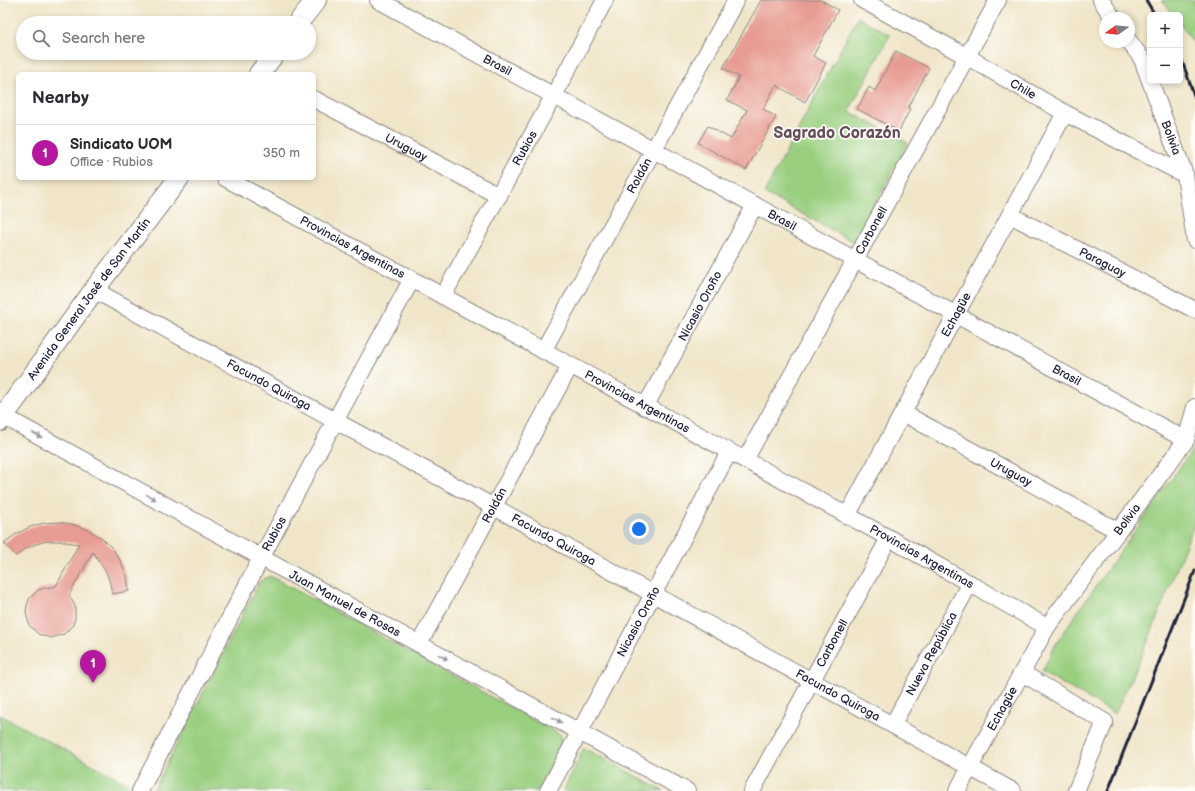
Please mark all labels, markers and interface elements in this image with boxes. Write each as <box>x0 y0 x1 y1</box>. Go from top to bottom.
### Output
north arrow <box>1099 12 1135 48</box>
map controls <box>1147 12 1183 84</box>
button: + <box>1147 12 1183 48</box>
search box <box>16 16 316 60</box>
icon: search <box>30 27 52 49</box>
text: Search here <box>62 29 145 48</box>
button: − <box>1147 48 1183 84</box>
street label: Brasil <box>480 51 514 79</box>
street label: Chile <box>1007 75 1039 102</box>
text: Nearby <box>32 88 89 108</box>
street label: Bolivia <box>1158 118 1184 157</box>
district label: Sagrado Corazón <box>773 124 901 143</box>
street label: Rubios <box>509 128 540 168</box>
street label: Uruguay <box>382 130 430 165</box>
text: Sindicato UOM <box>70 135 172 154</box>
text: 1 <box>42 145 48 161</box>
text: 350 m <box>263 145 300 161</box>
text: Office · Rubios <box>70 154 153 170</box>
street label: Roldán <box>624 155 655 196</box>
street label: Carbonell <box>852 204 890 257</box>
street label: Brasil <box>765 206 799 234</box>
street label: Provincias Argentinas <box>297 213 408 282</box>
street label: Avenida General José de San Martín <box>24 215 154 383</box>
street label: Paraguay <box>1077 244 1129 281</box>
street label: Nicasio Oroño <box>675 268 725 344</box>
street label: Echagüe <box>938 290 974 340</box>
street label: Facundo Quiroga <box>224 356 314 414</box>
street label: Brasil <box>1050 361 1084 389</box>
street label: Provincias Argentinas <box>582 367 692 436</box>
one-way arrow <box>31 432 43 438</box>
street label: Uruguay <box>987 455 1035 490</box>
street label: Roldán <box>479 484 510 526</box>
one-way arrow <box>145 494 157 501</box>
street label: Bolivia <box>1110 501 1144 538</box>
street label: Facundo Quiroga <box>509 510 599 569</box>
street label: Rubios <box>259 514 290 554</box>
your location <box>629 519 649 539</box>
street label: Provincias Argentinas <box>867 521 977 592</box>
street label: Juan Manuel de Rosas <box>287 567 403 640</box>
street label: Nicasio Oroño <box>614 584 663 659</box>
street label: Nueva República <box>902 609 960 698</box>
street label: Carbonell <box>813 617 851 670</box>
pin: 1 <box>80 650 106 683</box>
one-way arrow <box>437 654 449 661</box>
street label: Facundo Quiroga <box>793 666 883 724</box>
street label: Echagüe <box>984 684 1020 733</box>
one-way arrow <box>551 716 563 723</box>

